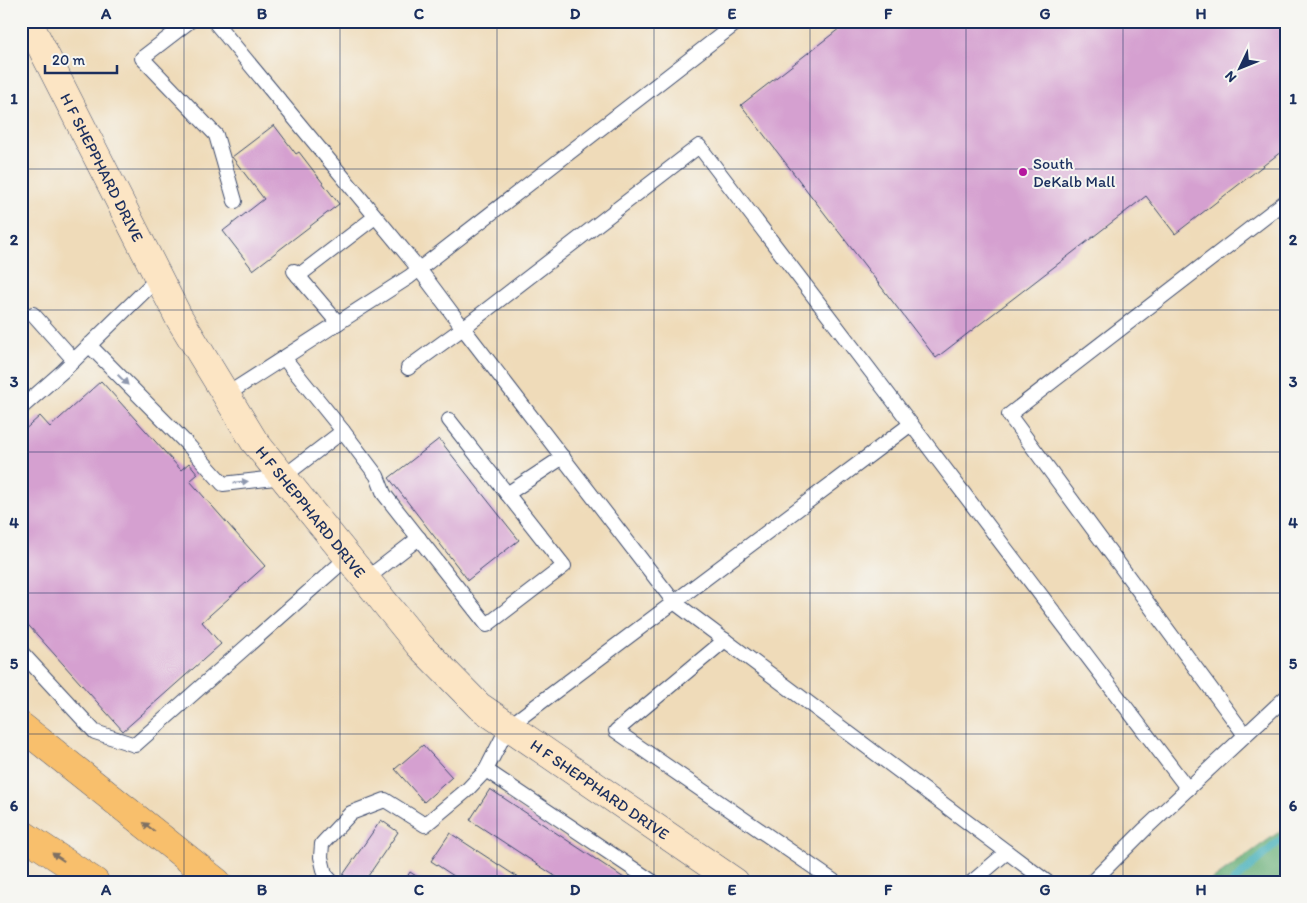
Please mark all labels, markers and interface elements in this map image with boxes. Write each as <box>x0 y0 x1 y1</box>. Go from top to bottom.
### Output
text: A <box>100 4 112 23</box>
text: B <box>257 4 268 23</box>
text: C <box>414 4 425 23</box>
text: D <box>570 4 581 23</box>
text: E <box>728 4 737 23</box>
text: F <box>884 4 893 23</box>
text: G <box>1039 4 1051 23</box>
text: H <box>1195 4 1207 23</box>
scale bar <box>45 42 118 74</box>
north arrow <box>1214 42 1264 92</box>
text: 20 m <box>52 51 86 69</box>
text: N <box>1221 67 1240 86</box>
text: 1 <box>10 89 18 108</box>
text: 1 <box>1289 89 1297 108</box>
street label: H F SHEPPHARD DRIVE <box>56 90 148 245</box>
place label: South DeKalb Mall <box>1033 154 1116 191</box>
marker: South DeKalb Mall <box>1017 166 1029 178</box>
text: 2 <box>10 230 19 249</box>
text: 2 <box>1289 230 1298 249</box>
text: 3 <box>10 372 19 391</box>
text: 3 <box>1289 372 1298 391</box>
one-way arrow <box>117 374 129 386</box>
street label: H F SHEPPHARD DRIVE <box>252 442 370 582</box>
one-way arrow <box>233 478 249 486</box>
text: 4 <box>9 513 19 532</box>
text: 4 <box>1288 513 1298 532</box>
text: 5 <box>10 654 19 673</box>
text: 5 <box>1289 654 1298 673</box>
street label: H F SHEPPHARD DRIVE <box>527 735 673 844</box>
text: 6 <box>10 796 19 815</box>
text: 6 <box>1289 796 1298 815</box>
one-way arrow <box>143 822 156 833</box>
one-way arrow <box>51 853 65 862</box>
text: A <box>100 880 112 899</box>
text: B <box>257 880 268 899</box>
text: C <box>414 880 425 899</box>
text: D <box>570 880 581 899</box>
text: E <box>728 880 737 899</box>
text: F <box>884 880 893 899</box>
text: G <box>1039 880 1051 899</box>
text: H <box>1195 880 1207 899</box>

